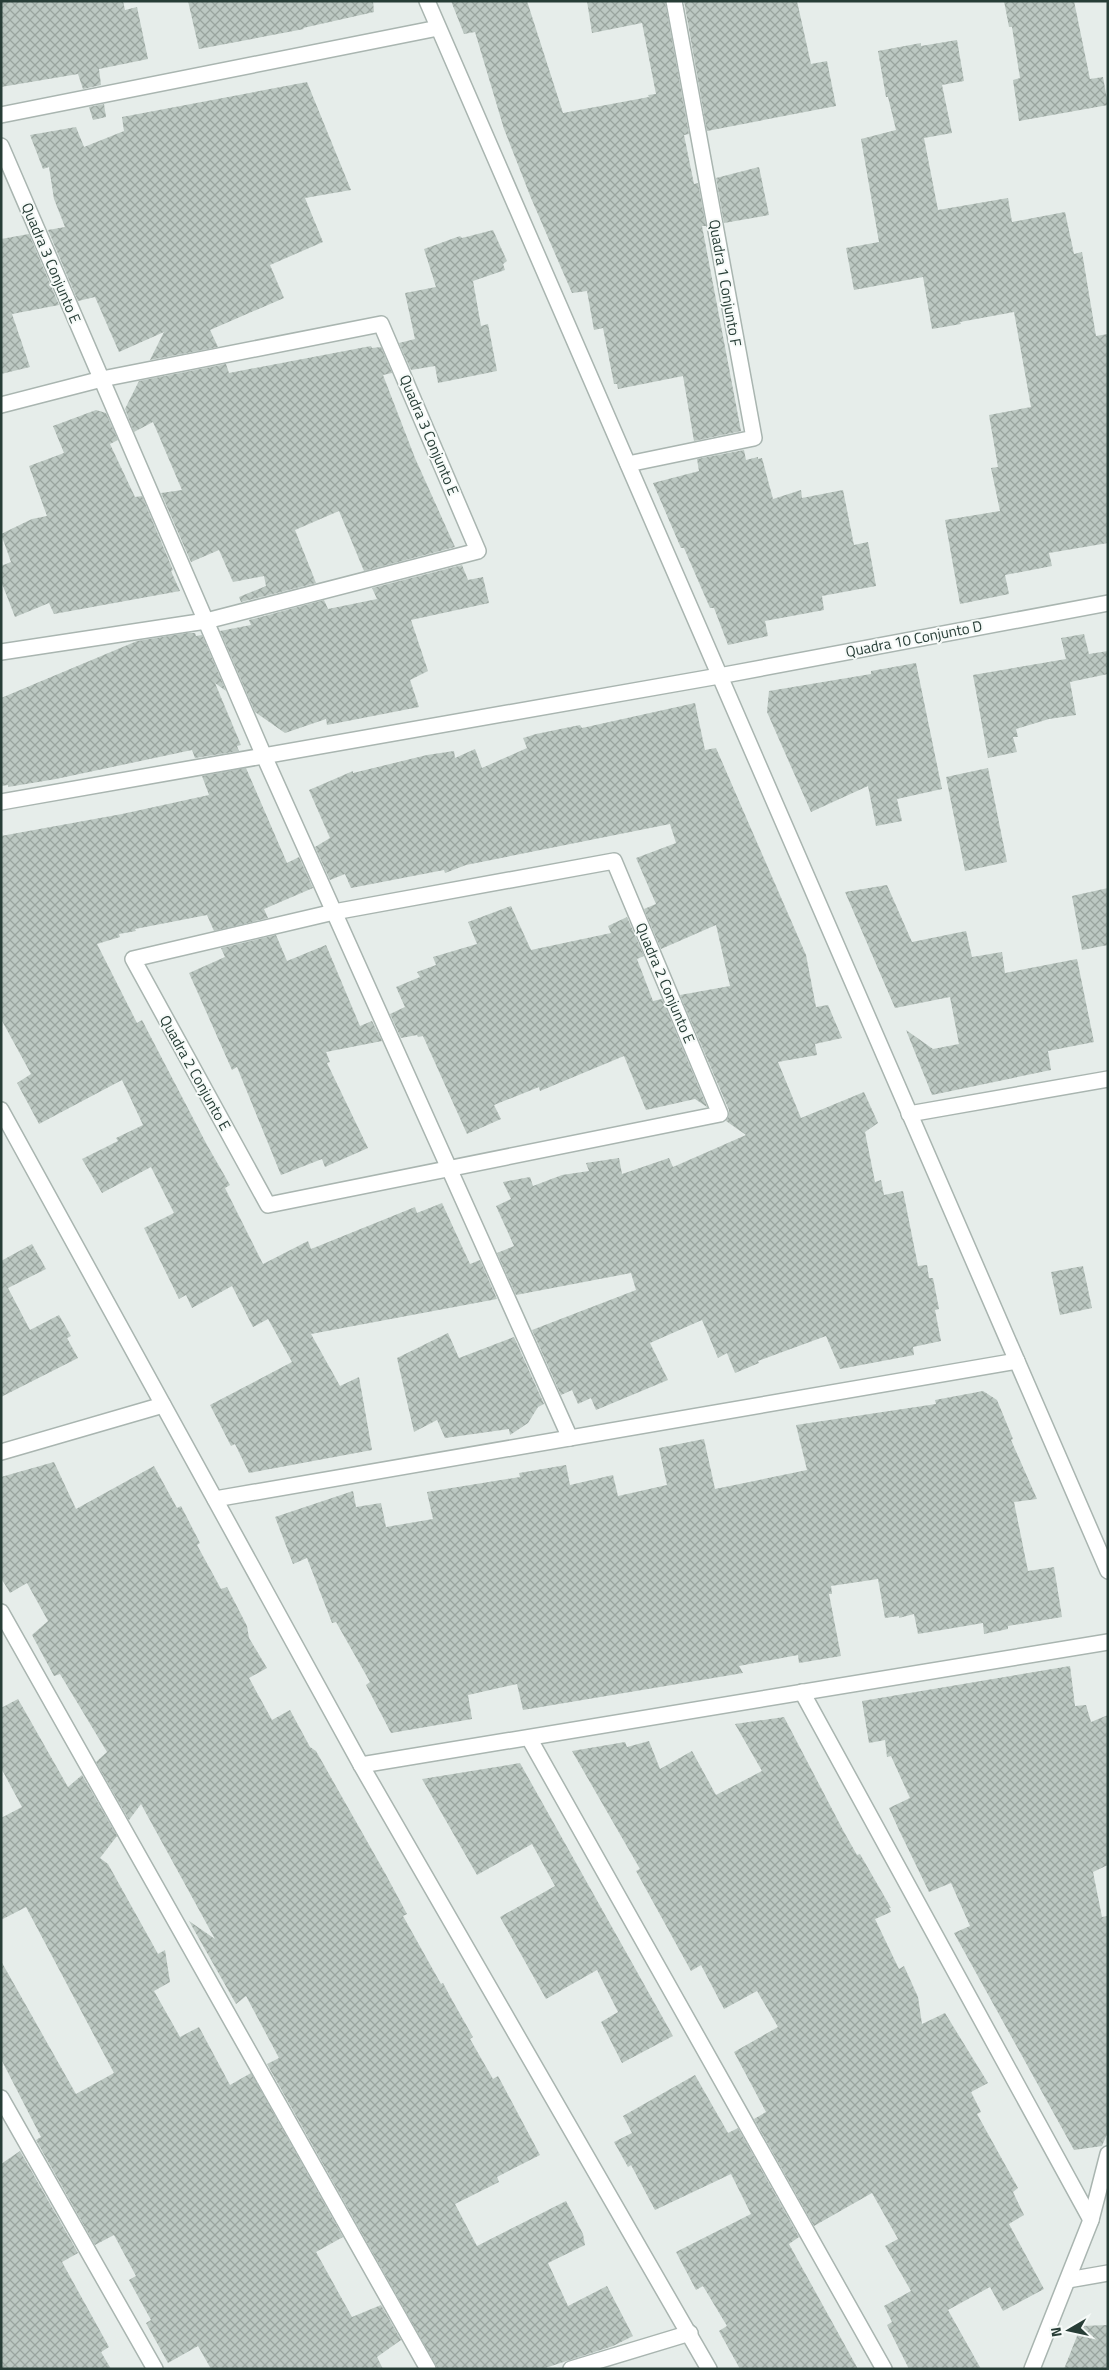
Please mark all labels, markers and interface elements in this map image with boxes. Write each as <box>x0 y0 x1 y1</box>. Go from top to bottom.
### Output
street label: Quadra 3 Conjunto E <box>16 199 87 327</box>
street label: Quadra 1 Conjunto F <box>703 218 748 348</box>
street label: Quadra 3 Conjunto E <box>394 371 465 499</box>
street label: Quadra 10 Conjunto D <box>844 614 984 663</box>
street label: Quadra 2 Conjunto E <box>630 919 701 1047</box>
street label: Quadra 2 Conjunto E <box>154 1011 237 1135</box>
north arrow <box>1044 2305 1094 2355</box>
text: N <box>1045 2326 1067 2339</box>

